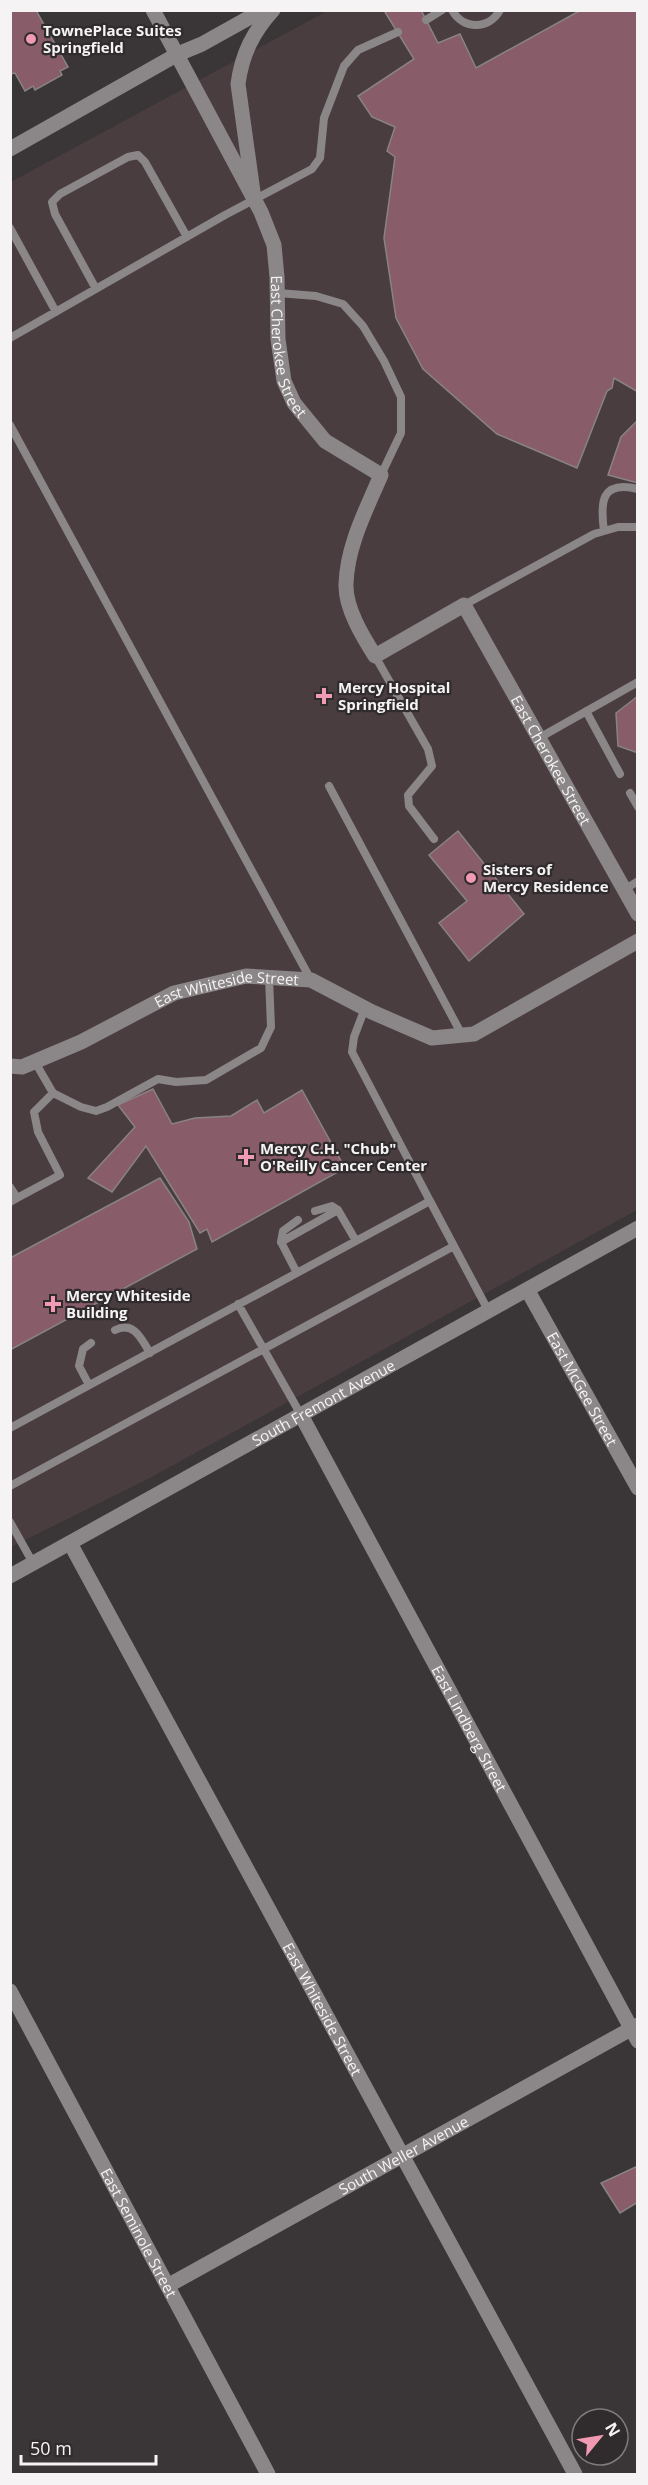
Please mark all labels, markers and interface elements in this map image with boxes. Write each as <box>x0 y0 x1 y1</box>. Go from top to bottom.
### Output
place label: TownePlace Suites Springfield <box>43 20 182 57</box>
marker: TownePlace Suites Springfield <box>24 32 38 46</box>
street label: East Cherokee Street <box>267 275 312 422</box>
place label: Mercy Hospital Springfield <box>338 677 450 714</box>
marker: Mercy Hospital Springfield <box>315 687 333 705</box>
street label: East Cherokee Street <box>507 691 596 828</box>
place label: Sisters of Mercy Residence <box>483 859 609 896</box>
marker: Sisters of Mercy Residence <box>464 871 478 885</box>
street label: East Whiteside Street <box>150 966 299 1012</box>
place label: Mercy C.H. "Chub" O'Reilly Cancer Center <box>260 1138 427 1175</box>
marker: Mercy C.H. "Chub" O'Reilly Cancer Center <box>237 1148 255 1166</box>
place label: Mercy Whiteside Building <box>66 1285 191 1322</box>
marker: Mercy Whiteside Building <box>44 1295 62 1313</box>
street label: East McGee Street <box>543 1328 622 1449</box>
street label: South Fremont Avenue <box>248 1355 398 1450</box>
street label: East Lindberg Street <box>428 1662 512 1795</box>
street label: East Whiteside Street <box>279 1939 367 2079</box>
street label: South Weller Avenue <box>335 2111 472 2199</box>
street label: East Seminole Street <box>96 2165 182 2301</box>
north arrow <box>570 2407 630 2467</box>
text: N <box>600 2418 626 2441</box>
scale bar <box>21 2428 156 2466</box>
text: 50 m <box>30 2436 72 2460</box>

